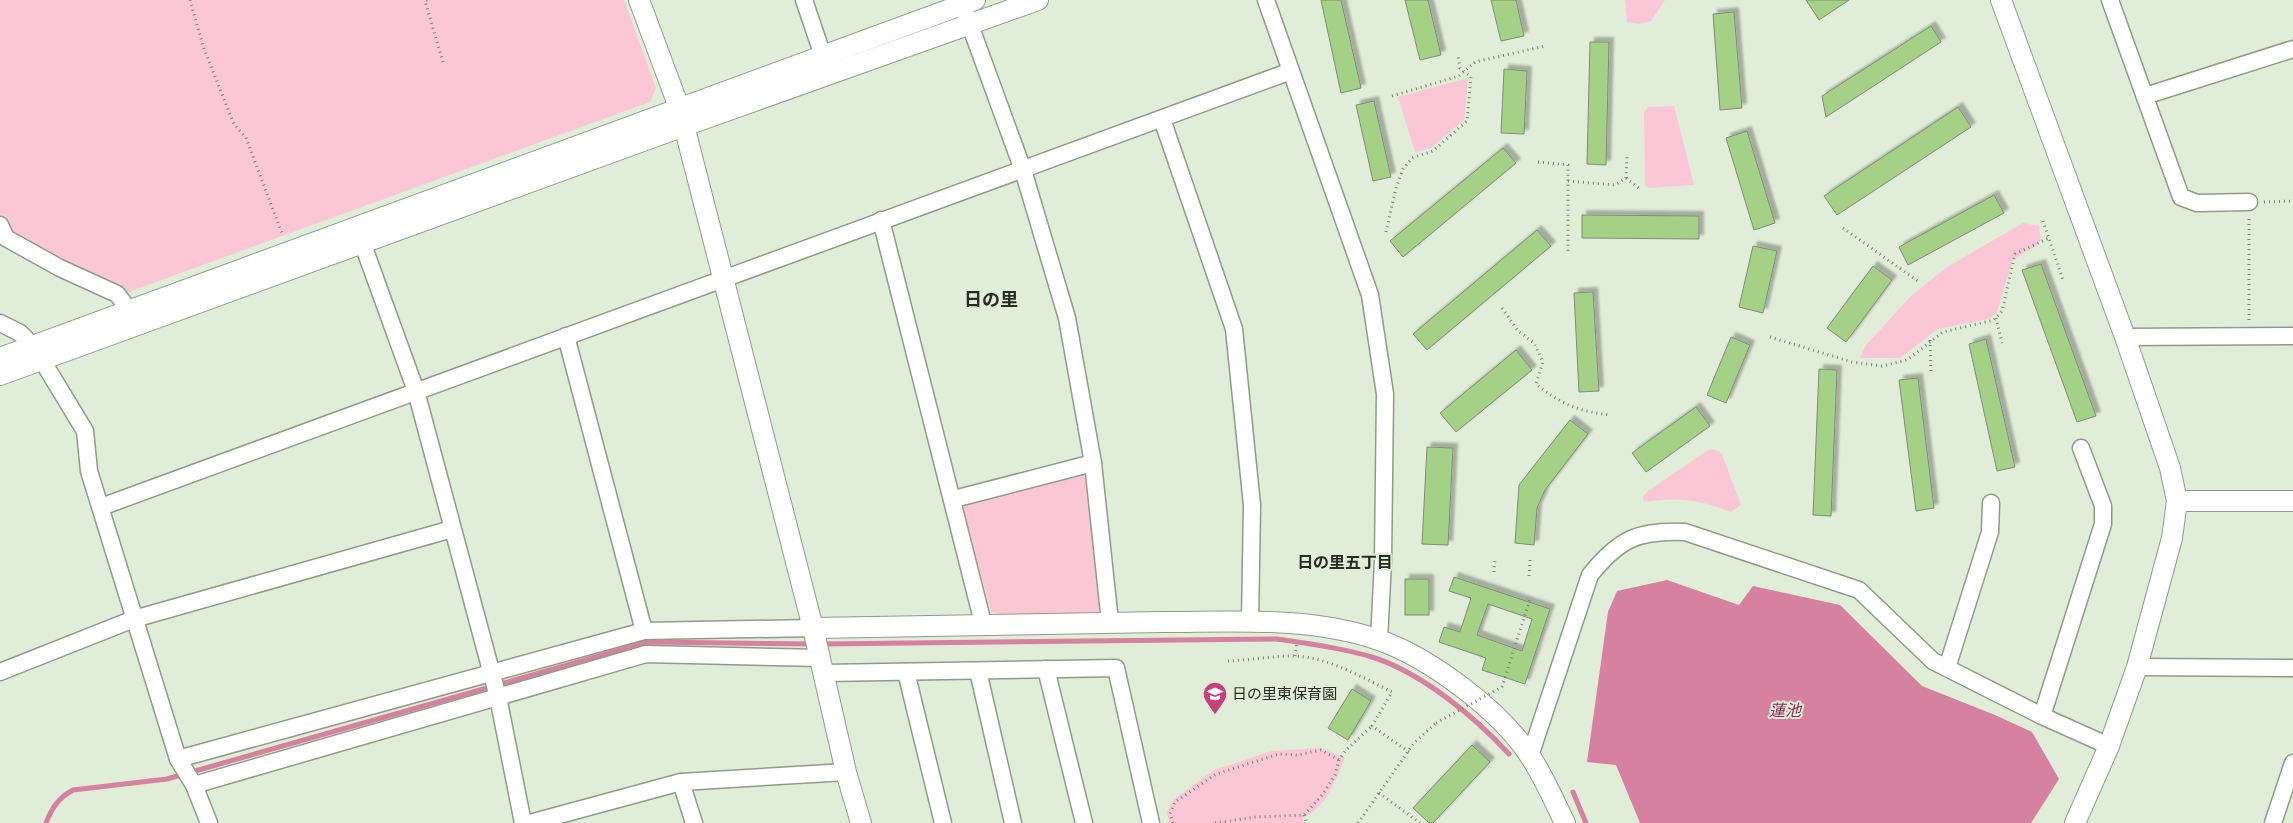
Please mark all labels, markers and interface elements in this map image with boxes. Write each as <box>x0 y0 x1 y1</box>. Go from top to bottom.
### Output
district label: 日の里 <box>964 289 1018 310</box>
district label: 日の里五丁目 <box>1297 553 1393 572</box>
school or university icon: 日の里東保育園 <box>1202 681 1228 715</box>
place label: 日の里東保育園 <box>1232 685 1337 703</box>
water label: 蓮池 <box>1769 701 1803 720</box>

